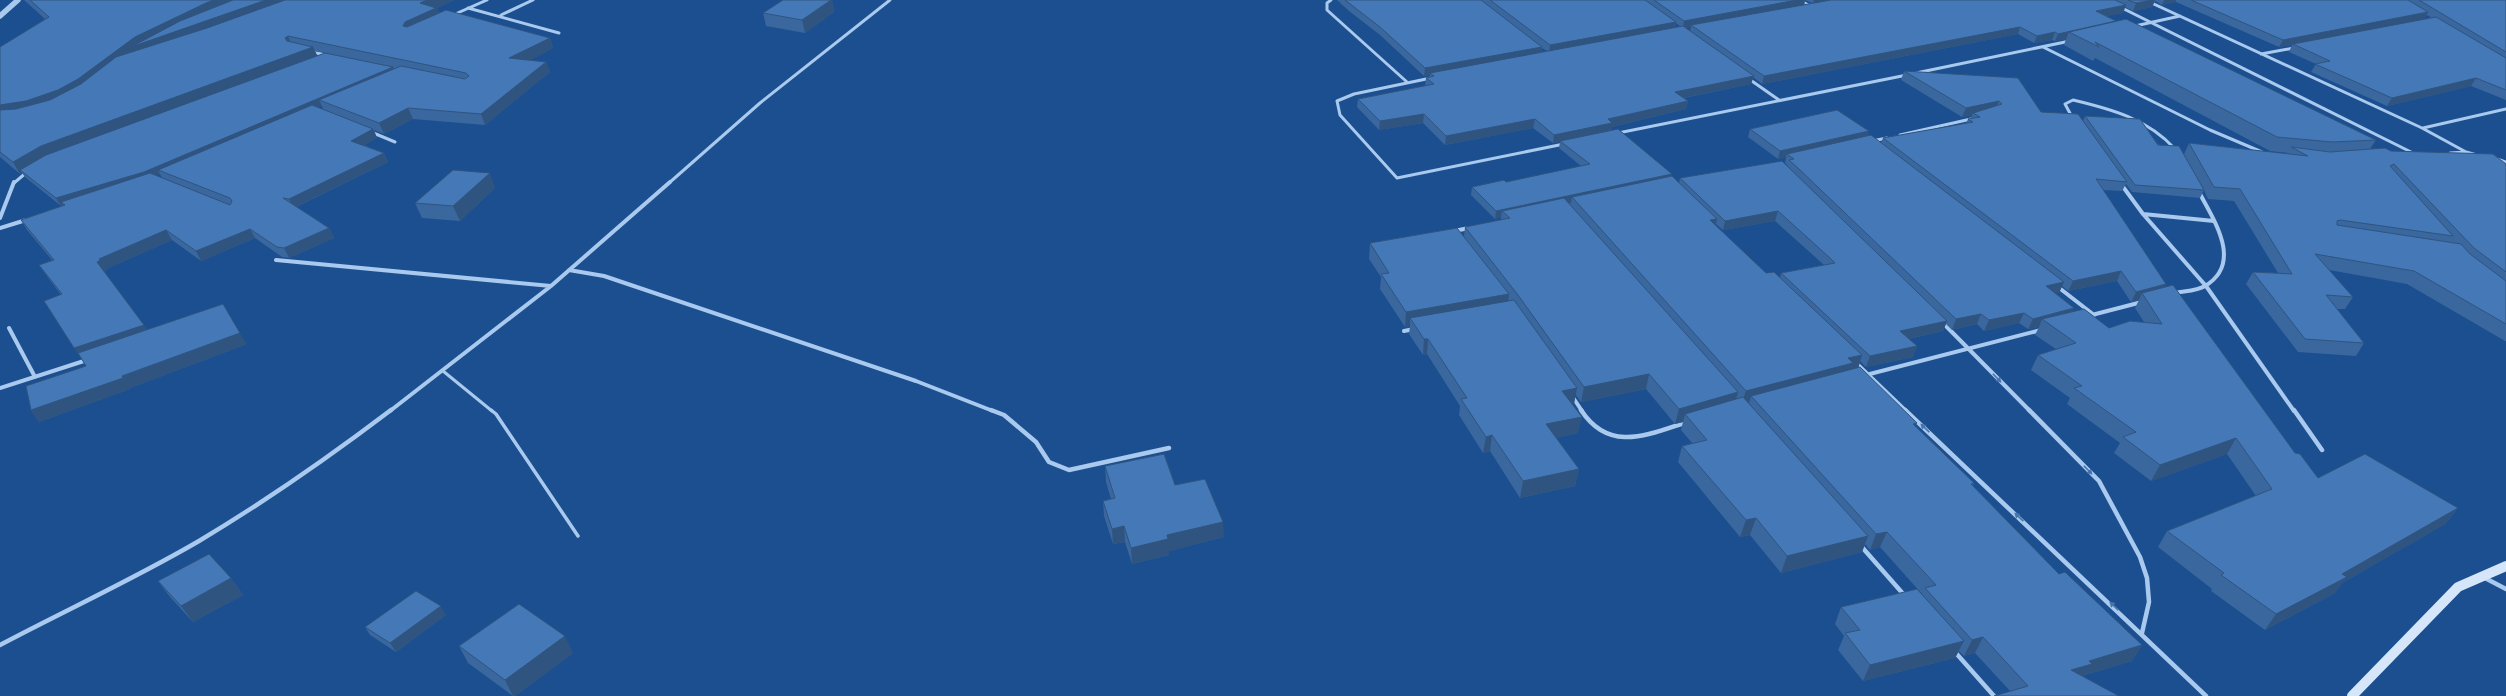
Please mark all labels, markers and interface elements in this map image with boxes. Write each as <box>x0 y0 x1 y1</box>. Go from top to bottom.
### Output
one-way arrow <box>1993 373 2002 383</box>
one-way arrow <box>1920 423 1930 433</box>
one-way arrow <box>2083 465 2093 475</box>
one-way arrow <box>2014 512 2024 522</box>
one-way arrow <box>2109 601 2119 611</box>

